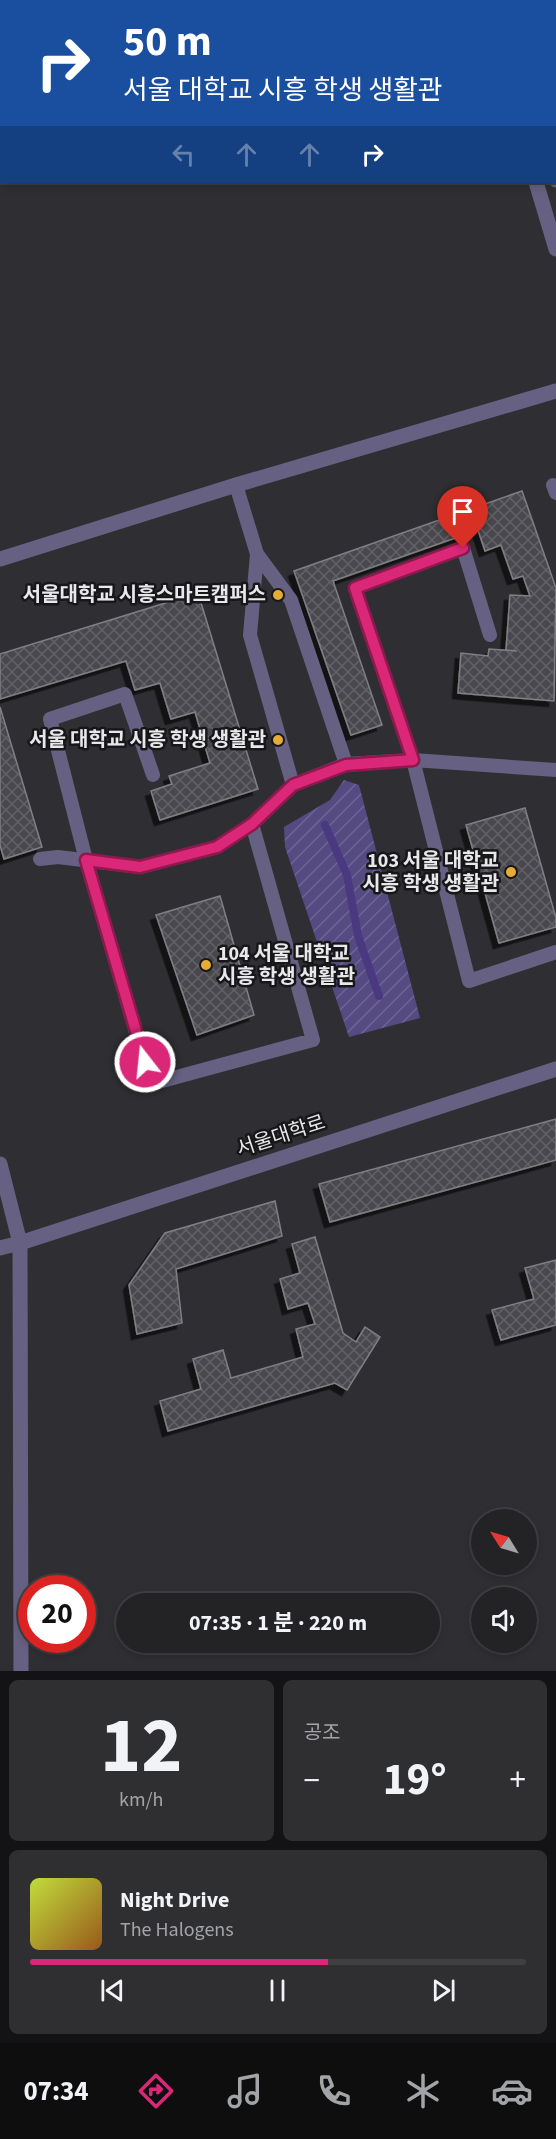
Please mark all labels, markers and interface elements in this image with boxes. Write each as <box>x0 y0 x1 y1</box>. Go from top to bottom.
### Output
text: 50 m <box>123 12 212 72</box>
icon: right <box>24 24 102 102</box>
text: 서울 대학교 시흥 학생 생활관 <box>123 71 443 110</box>
icon: left <box>167 138 200 171</box>
icon: ahead <box>230 138 263 171</box>
icon: ahead <box>293 138 326 171</box>
icon: right <box>356 138 389 171</box>
pin <box>437 486 488 548</box>
icon: arrive <box>446 495 479 528</box>
place label: 서울대학교 시흥스마트캠퍼스 <box>23 581 266 609</box>
marker: 서울대학교 시흥스마트캠퍼스 <box>271 588 285 602</box>
place label: 서울 대학교 시흥 학생 생활관 <box>29 726 267 754</box>
marker: 서울 대학교 시흥 학생 생활관 <box>271 733 285 747</box>
place label: 103 서울 대학교 시흥 학생 생활관 <box>362 847 500 898</box>
marker: 103 서울 대학교 시흥 학생 생활관 <box>504 865 518 879</box>
place label: 104 서울 대학교 시흥 학생 생활관 <box>218 940 355 991</box>
marker: 104 서울 대학교 시흥 학생 생활관 <box>199 958 213 972</box>
position arrow <box>113 1030 177 1094</box>
street label: 서울대학로 <box>233 1108 329 1164</box>
north arrow <box>471 1509 537 1575</box>
map controls <box>471 1509 537 1653</box>
speed limit sign: 20 <box>18 1575 96 1653</box>
button: sound <box>471 1587 537 1653</box>
text: 07:35 · 1 분 · 220 m <box>189 1607 367 1639</box>
text: 12 <box>100 1691 182 1802</box>
text: 공조 <box>304 1719 340 1747</box>
text: 19° <box>383 1748 447 1812</box>
text: − <box>304 1757 320 1804</box>
text: + <box>510 1757 526 1804</box>
text: km/h <box>119 1786 163 1814</box>
text: Night Drive <box>120 1884 229 1916</box>
text: The Halogens <box>120 1916 234 1944</box>
icon: previous <box>96 1974 129 2007</box>
icon: pause <box>261 1974 294 2007</box>
icon: next <box>427 1974 460 2007</box>
icon: directions <box>135 2070 177 2112</box>
icon: music <box>224 2070 266 2112</box>
icon: phone <box>313 2070 355 2112</box>
icon: climate <box>402 2070 444 2112</box>
icon: car <box>491 2070 533 2112</box>
text: 07:34 <box>23 2072 89 2111</box>

